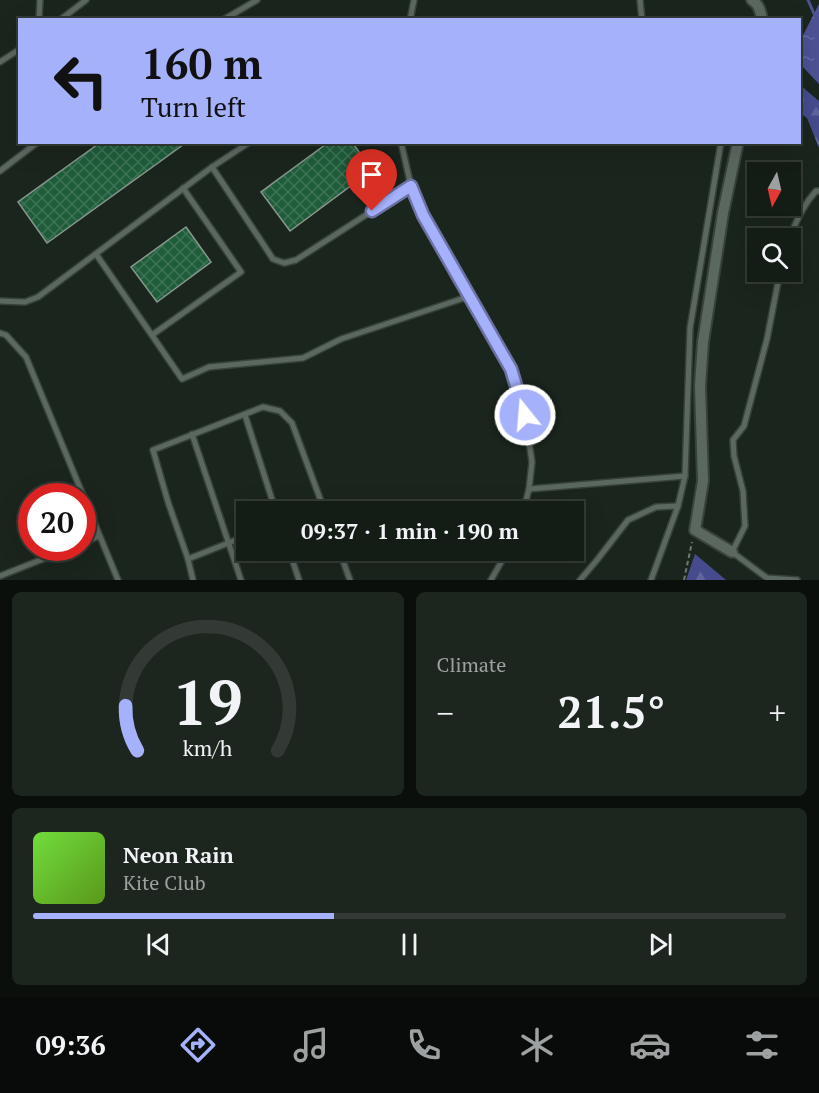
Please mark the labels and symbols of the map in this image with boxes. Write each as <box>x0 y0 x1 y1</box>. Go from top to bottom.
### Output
pin <box>346 149 397 211</box>
north arrow <box>747 162 801 216</box>
position arrow <box>493 383 557 447</box>
speed limit sign: 20 <box>18 483 96 561</box>

